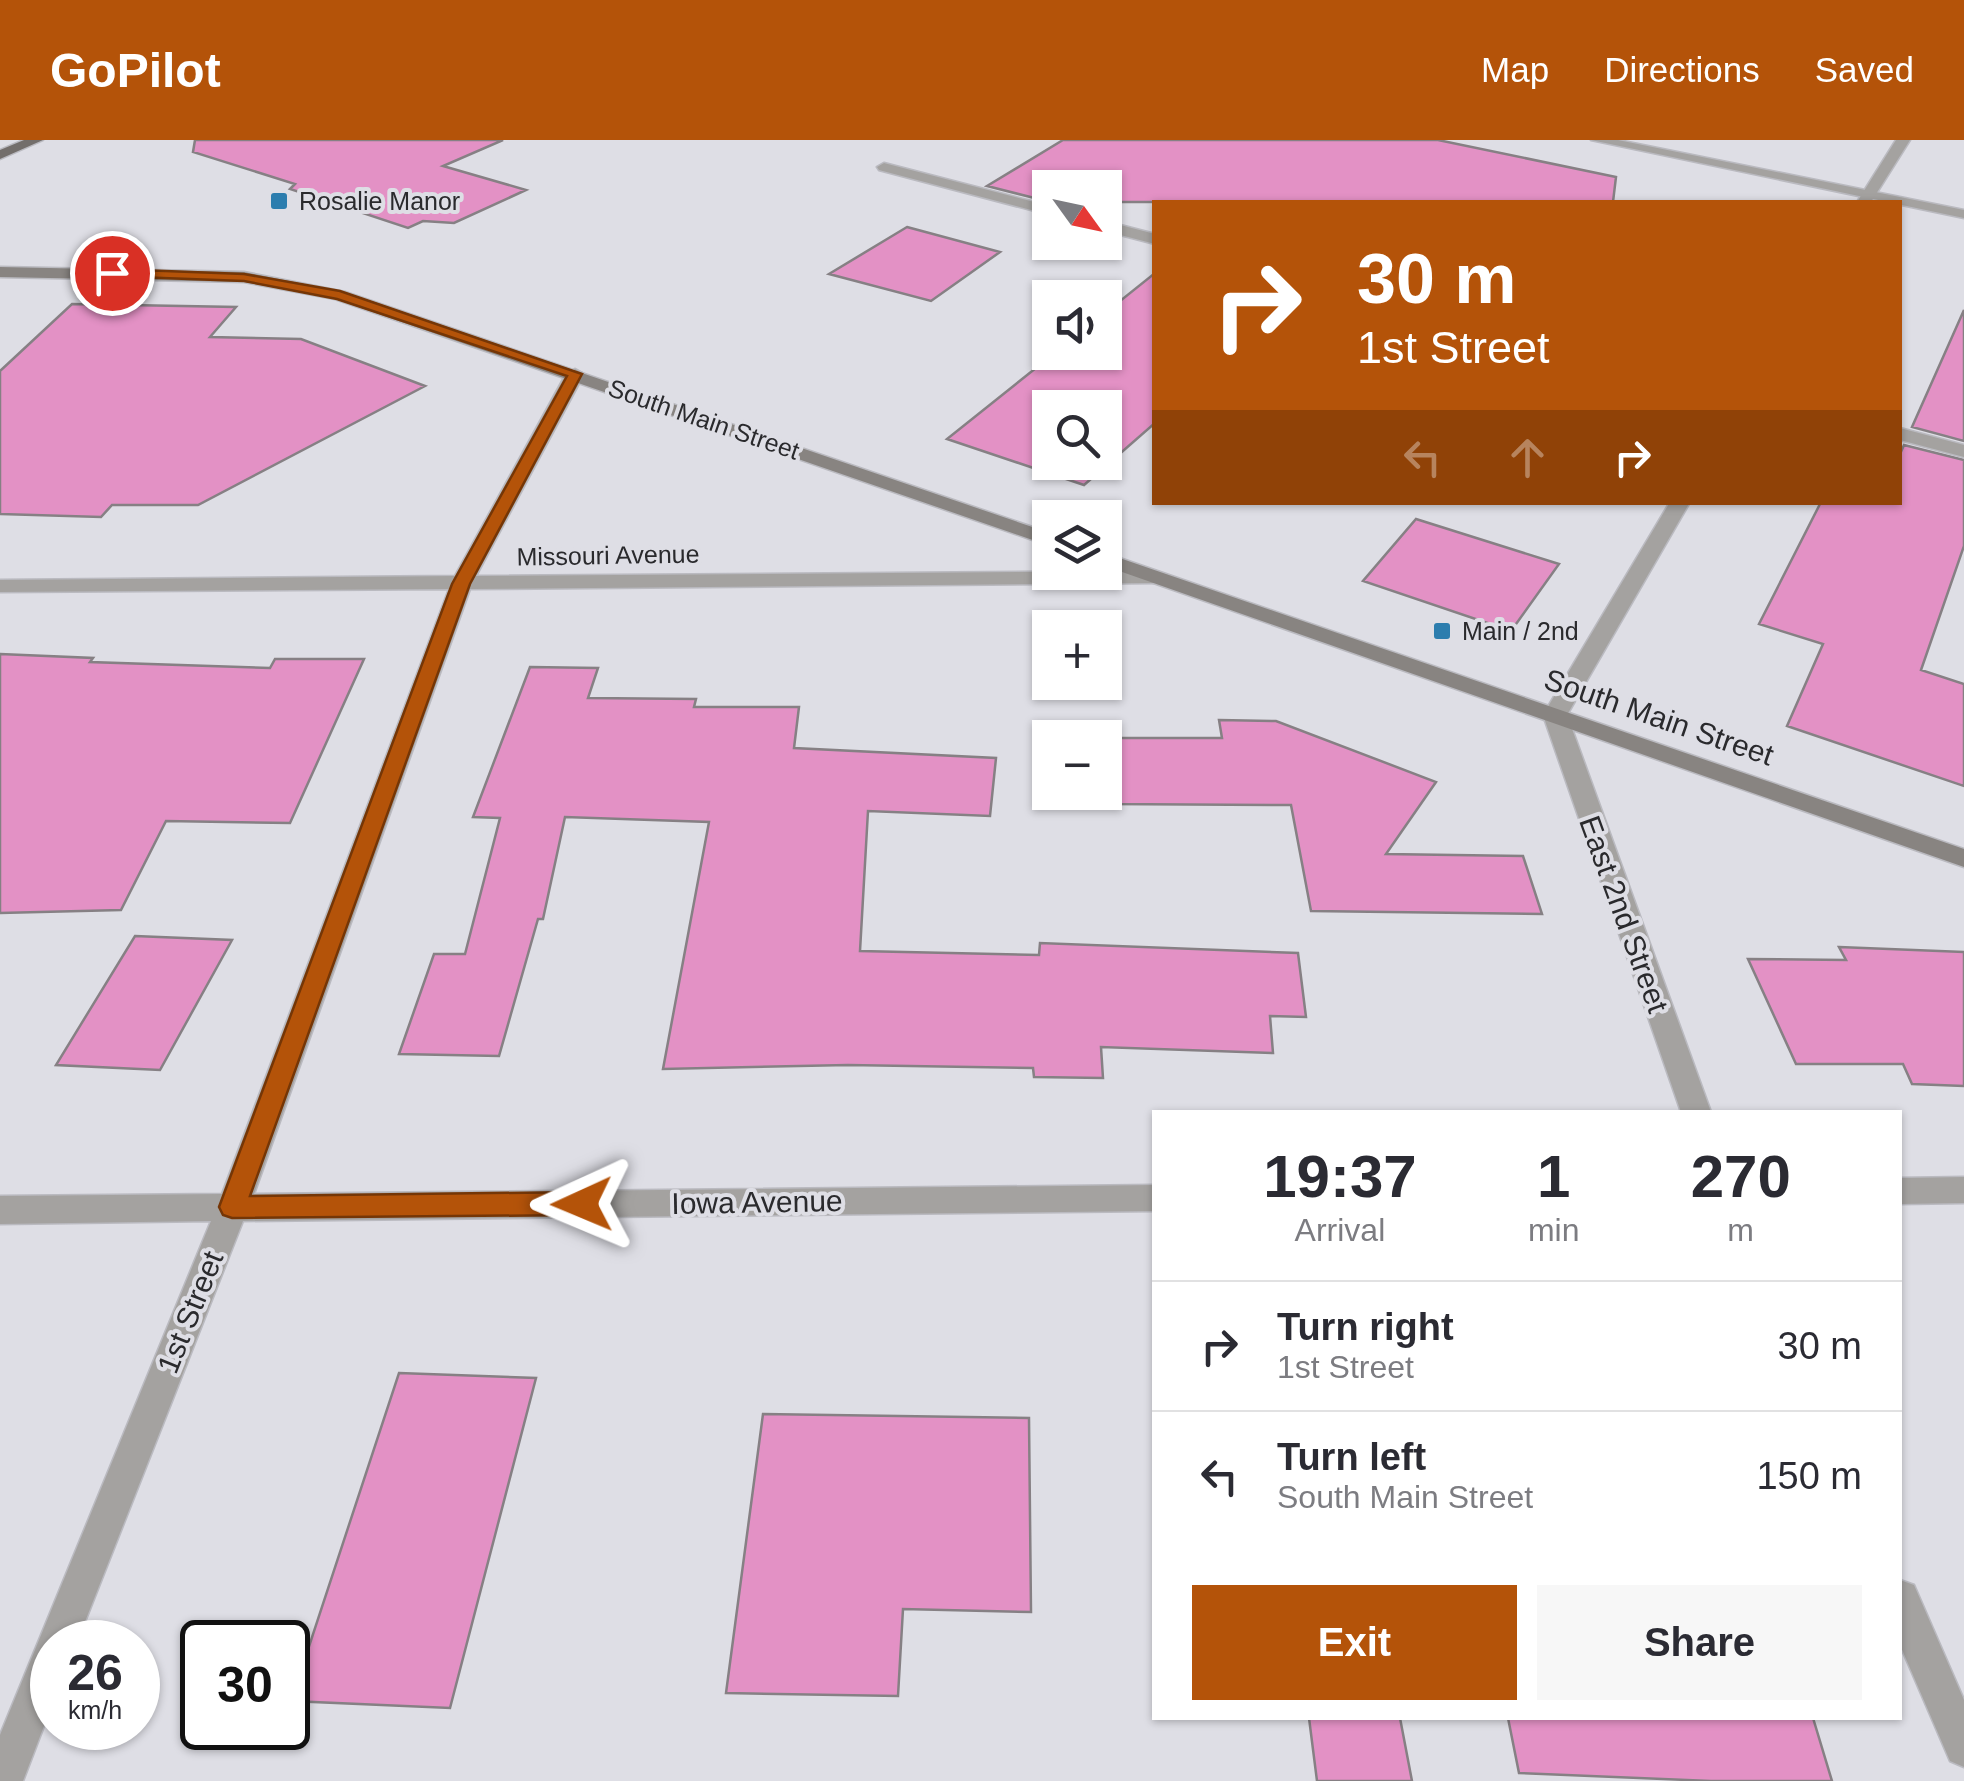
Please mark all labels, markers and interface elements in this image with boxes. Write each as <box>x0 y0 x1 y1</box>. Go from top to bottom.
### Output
text: GoPilot <box>50 44 221 97</box>
text: Map <box>1481 50 1549 89</box>
text: Directions <box>1604 50 1760 89</box>
text: Saved <box>1815 50 1914 89</box>
north arrow <box>1032 170 1122 260</box>
map controls <box>1032 170 1122 810</box>
place label: Rosalie Manor <box>299 187 460 215</box>
marker: Rosalie Manor <box>268 190 290 212</box>
pin <box>70 231 155 316</box>
icon: right <box>1192 240 1322 370</box>
text: 30 m <box>1357 240 1517 318</box>
icon: arrive <box>85 246 140 301</box>
button: sound <box>1032 280 1122 370</box>
text: 1st Street <box>1357 322 1550 373</box>
street label: South Main Street <box>605 373 803 465</box>
button: search <box>1032 390 1122 480</box>
icon: left <box>1395 430 1450 485</box>
icon: ahead <box>1500 430 1555 485</box>
icon: right <box>1605 430 1660 485</box>
button: layers <box>1032 500 1122 590</box>
street label: Missouri Avenue <box>516 539 700 571</box>
button: + <box>1032 610 1122 700</box>
place label: Main / 2nd <box>1462 617 1579 645</box>
marker: Main / 2nd <box>1431 620 1453 642</box>
street label: South Main Street <box>1540 662 1779 772</box>
button: − <box>1032 720 1122 810</box>
street label: East 2nd Street <box>1573 811 1675 1017</box>
text: 19:37 <box>1263 1143 1417 1210</box>
text: 1 <box>1537 1143 1570 1210</box>
text: 270 <box>1691 1143 1791 1210</box>
position arrow <box>530 1152 634 1256</box>
street label: Iowa Avenue <box>671 1184 843 1220</box>
text: Arrival <box>1295 1212 1385 1248</box>
text: min <box>1528 1212 1579 1248</box>
text: m <box>1727 1212 1754 1248</box>
street label: 1st Street <box>151 1246 230 1378</box>
text: Turn right <box>1277 1306 1454 1348</box>
icon: right <box>1192 1319 1247 1374</box>
text: 30 m <box>1778 1325 1862 1367</box>
text: 1st Street <box>1277 1349 1414 1385</box>
text: Turn left <box>1277 1436 1426 1478</box>
icon: left <box>1192 1449 1247 1504</box>
text: 150 m <box>1756 1455 1862 1497</box>
text: South Main Street <box>1277 1479 1533 1515</box>
button: Exit <box>1192 1585 1517 1700</box>
button: Share <box>1537 1585 1862 1700</box>
speed limit sign: 30 <box>180 1620 310 1750</box>
text: 26 <box>67 1645 123 1701</box>
text: km/h <box>68 1696 122 1724</box>

